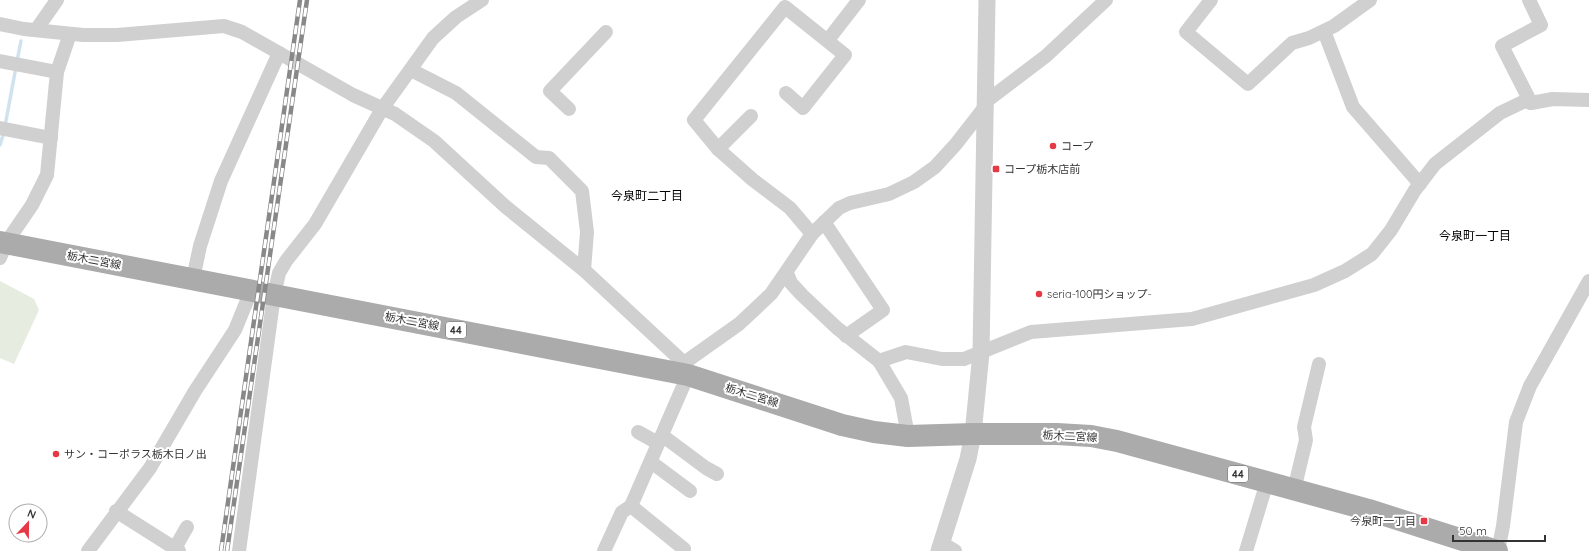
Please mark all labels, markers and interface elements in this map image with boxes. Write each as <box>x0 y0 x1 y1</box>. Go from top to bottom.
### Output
place label: コープ <box>1061 139 1093 153</box>
marker: コープ <box>1048 141 1058 151</box>
place label: コープ栃木店前 <box>1004 162 1080 176</box>
marker: コープ栃木店前 <box>991 164 1001 174</box>
district label: 今泉町二丁目 <box>611 188 683 203</box>
district label: 今泉町一丁目 <box>1439 228 1511 243</box>
street label: 栃木二宮線 <box>66 248 122 272</box>
place label: seria-100円ショップ- <box>1047 287 1152 301</box>
marker: seria-100円ショップ- <box>1034 289 1044 299</box>
street label: 栃木二宮線 <box>384 309 440 333</box>
road number: 44 <box>446 322 466 338</box>
street label: 栃木二宮線 <box>724 380 780 410</box>
street label: 栃木二宮線 <box>1042 428 1098 444</box>
place label: サン・コーポラス栃木日ノ出 <box>64 447 207 461</box>
marker: サン・コーポラス栃木日ノ出 <box>51 449 61 459</box>
road number: 44 <box>1228 466 1248 482</box>
north arrow <box>8 503 48 543</box>
text: N <box>25 506 38 522</box>
place label: 今泉町一丁目 <box>1350 514 1416 528</box>
marker: 今泉町一丁目 <box>1419 516 1429 526</box>
scale bar <box>1453 517 1545 543</box>
text: 50 m <box>1459 523 1487 538</box>

